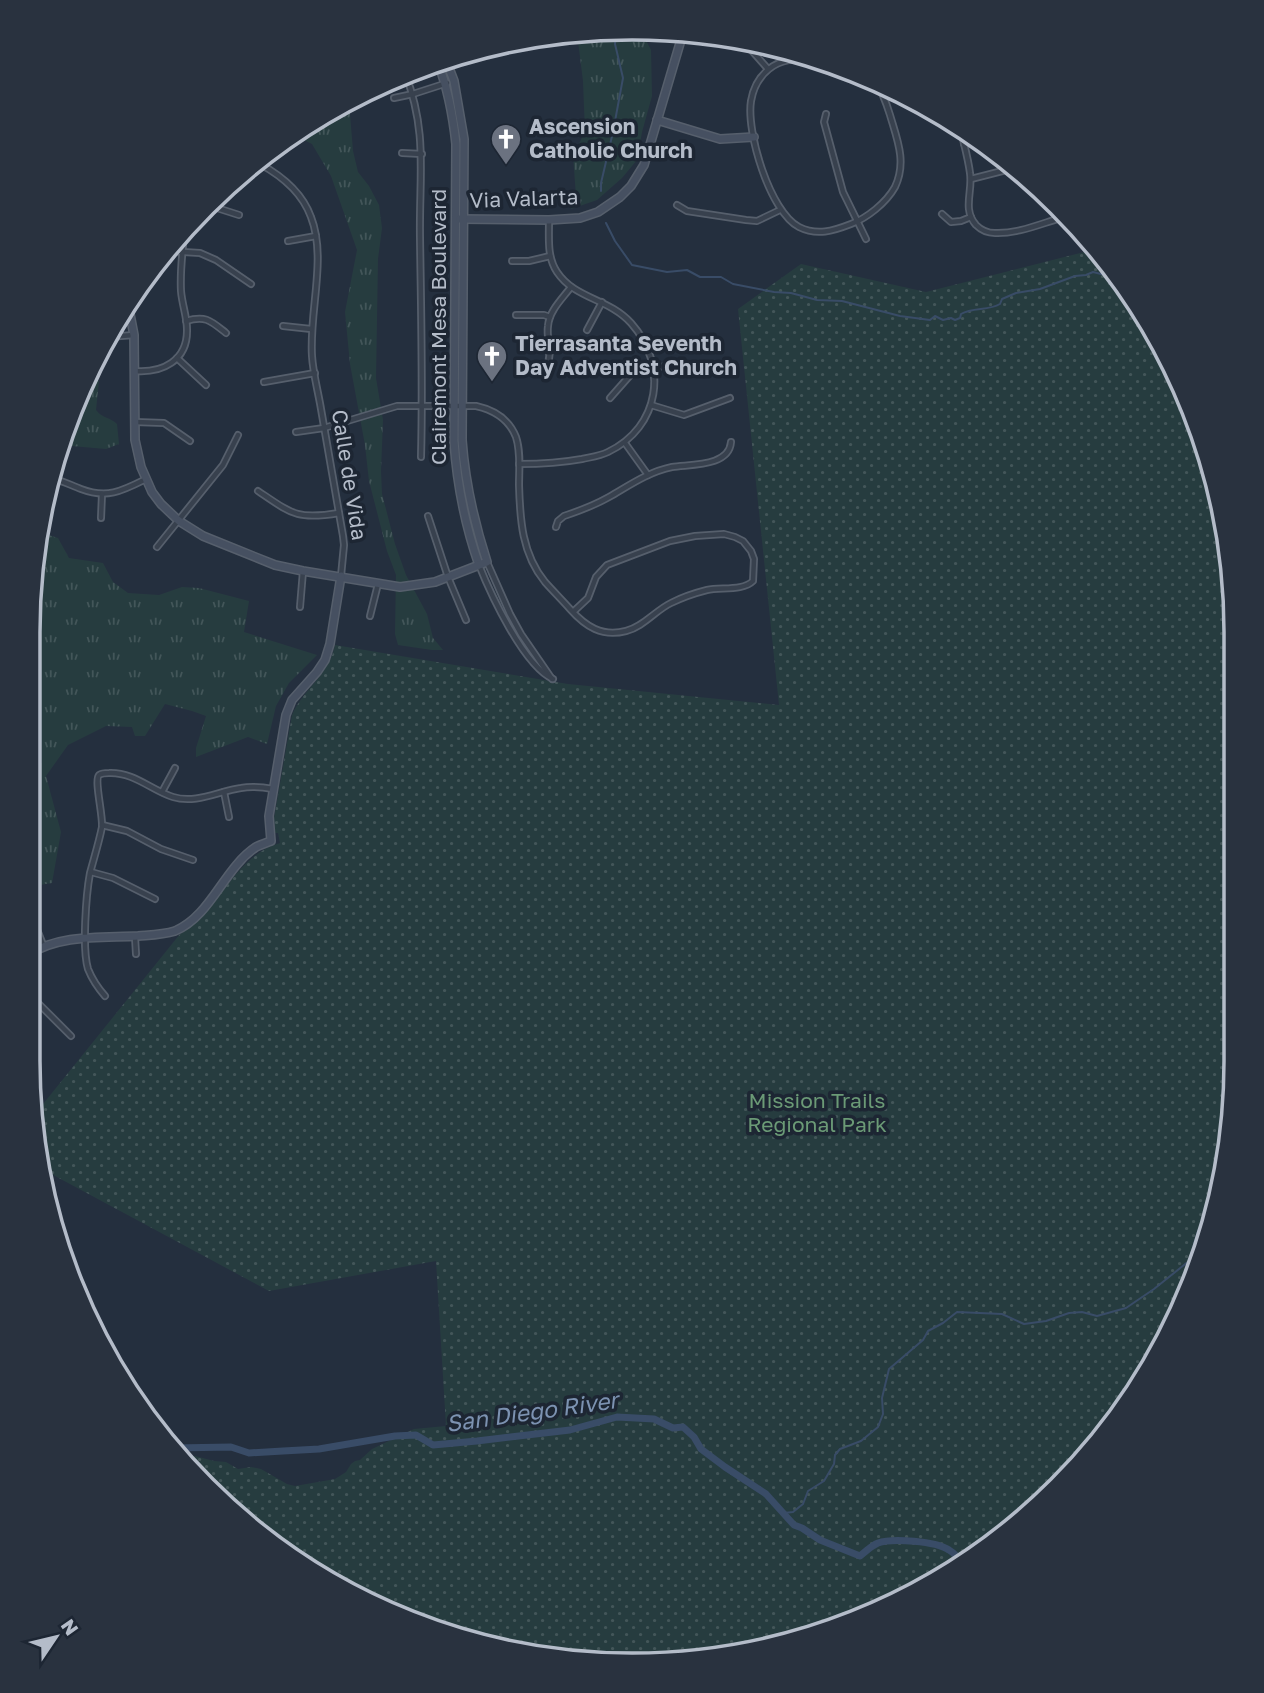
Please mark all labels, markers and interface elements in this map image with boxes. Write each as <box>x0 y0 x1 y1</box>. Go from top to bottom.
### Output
place label: Ascension Catholic Church <box>529 113 693 163</box>
church icon: Ascension Catholic Church <box>489 122 523 166</box>
street label: Via Valarta <box>469 183 579 213</box>
street label: Clairemont Mesa Boulevard <box>425 189 451 465</box>
place label: Tierrasanta Seventh Day Adventist Church <box>515 330 737 380</box>
church icon: Tierrasanta Seventh Day Adventist Church <box>475 339 509 383</box>
street label: Calle de Vida <box>327 408 373 542</box>
park label: Mission Trails Regional Park <box>747 1087 887 1137</box>
water label: San Diego River <box>444 1385 623 1437</box>
north arrow <box>21 1602 91 1672</box>
text: N <box>57 1614 84 1639</box>

